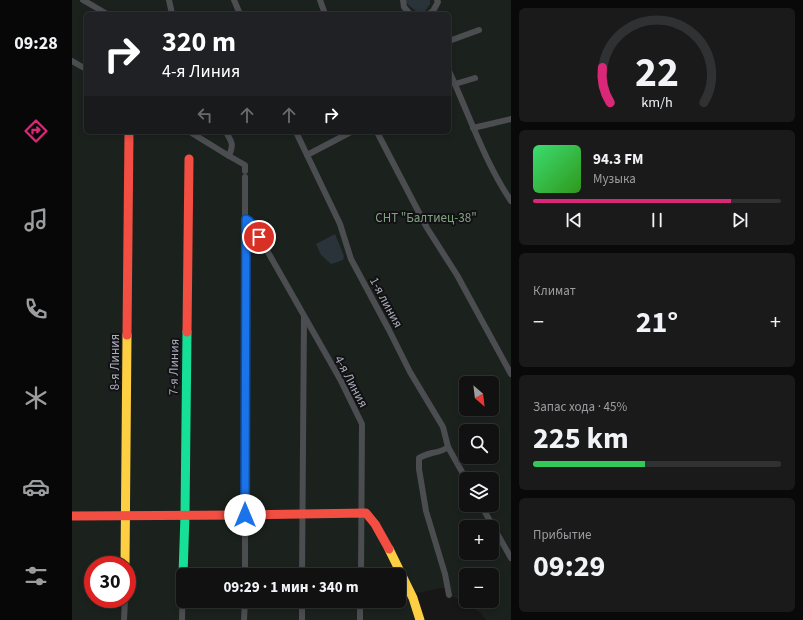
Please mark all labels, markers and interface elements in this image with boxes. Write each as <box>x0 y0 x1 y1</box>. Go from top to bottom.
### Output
text: 320 m <box>162 22 236 62</box>
icon: right <box>96 28 148 80</box>
text: 09:28 <box>14 31 58 56</box>
text: 22 <box>635 43 679 103</box>
text: 4-я Линия <box>162 59 240 84</box>
text: km/h <box>641 92 673 113</box>
icon: left <box>194 104 216 126</box>
icon: ahead <box>236 104 258 126</box>
icon: ahead <box>278 104 300 126</box>
icon: right <box>320 104 342 126</box>
icon: directions <box>22 117 50 145</box>
text: 94.3 FM <box>593 149 644 170</box>
text: Музыка <box>593 170 636 188</box>
icon: music <box>22 206 50 234</box>
park label: СНТ "Балтиец-38" <box>375 209 477 227</box>
icon: previous <box>563 209 585 231</box>
icon: pause <box>646 209 668 231</box>
icon: next <box>729 209 751 231</box>
pin <box>242 220 276 254</box>
icon: arrive <box>248 226 270 248</box>
street label: 1-я линия <box>365 274 407 331</box>
text: Климат <box>533 282 576 300</box>
icon: phone <box>22 295 50 323</box>
text: 21° <box>636 301 678 344</box>
text: − <box>533 306 544 338</box>
text: + <box>770 306 781 338</box>
street label: 8-я Линия <box>106 334 124 390</box>
street label: 7-я Линия <box>165 339 183 395</box>
street label: 4-я Линия <box>330 352 372 411</box>
north arrow <box>459 376 499 416</box>
map controls <box>459 376 499 608</box>
icon: climate <box>22 384 50 412</box>
text: Запас хода · 45% <box>533 398 627 416</box>
text: 225 km <box>533 417 629 460</box>
button: search <box>459 424 499 464</box>
button: layers <box>459 472 499 512</box>
icon: car <box>22 473 50 501</box>
position arrow <box>224 494 266 536</box>
button: + <box>459 520 499 560</box>
text: Прибытие <box>533 526 592 544</box>
text: 09:29 <box>533 545 605 588</box>
speed limit sign: 30 <box>84 556 136 608</box>
icon: filters <box>22 562 50 590</box>
button: − <box>459 568 499 608</box>
text: 09:29 · 1 мин · 340 m <box>223 577 359 598</box>

